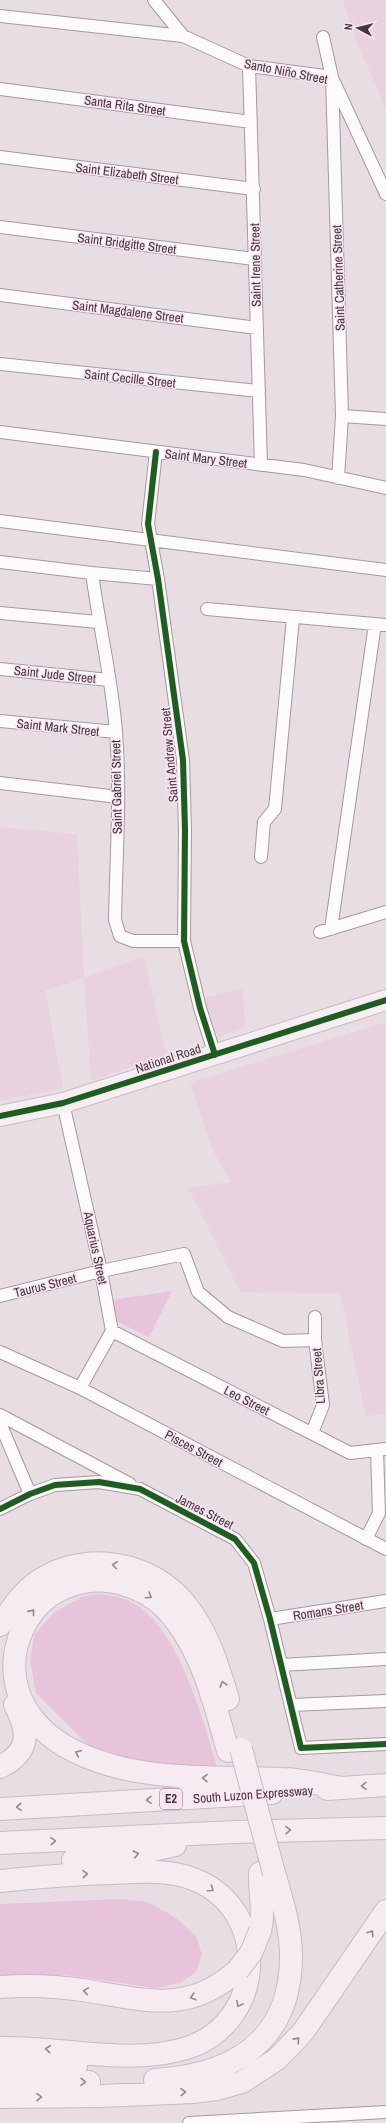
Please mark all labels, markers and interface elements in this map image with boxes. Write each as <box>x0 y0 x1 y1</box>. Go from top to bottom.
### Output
north arrow <box>338 8 378 48</box>
text: N <box>341 23 355 31</box>
street label: Santo Niño Street <box>243 55 329 88</box>
street label: Santa Rita Street <box>83 91 167 120</box>
street label: Saint Elizabeth Street <box>74 159 179 188</box>
street label: Saint Irene Street <box>246 223 265 307</box>
street label: Saint Catherine Street <box>328 225 349 331</box>
street label: Saint Bridgitte Street <box>76 229 177 258</box>
street label: Saint Magdalene Street <box>71 296 185 327</box>
street label: Saint Cecille Street <box>83 365 177 392</box>
street label: Saint Mary Street <box>164 445 248 472</box>
street label: Saint Jude Street <box>13 662 97 687</box>
street label: Saint Andrew Street <box>157 707 182 803</box>
street label: Saint Mark Street <box>16 715 100 740</box>
street label: Saint Gabriel Street <box>107 740 126 834</box>
street label: National Road <box>133 1040 203 1077</box>
street label: Aquarius Street <box>79 1209 112 1286</box>
street label: Taurus Street <box>12 1270 78 1301</box>
street label: Libra Street <box>308 1348 329 1404</box>
street label: Leo Street <box>221 1382 273 1419</box>
street label: Pisces Street <box>162 1426 226 1471</box>
street label: James Street <box>173 1490 237 1533</box>
one-way arrow <box>112 1561 118 1570</box>
one-way arrow <box>145 1591 152 1598</box>
street label: Romans Street <box>292 1597 365 1624</box>
one-way arrow <box>28 1610 35 1617</box>
one-way arrow <box>219 1681 228 1688</box>
one-way arrow <box>75 1750 83 1758</box>
one-way arrow <box>202 1774 208 1782</box>
street label: South Luzon Expressway <box>192 1782 314 1807</box>
one-way arrow <box>361 1782 367 1791</box>
road number: E2 <box>160 1789 182 1809</box>
one-way arrow <box>146 1796 152 1804</box>
one-way arrow <box>16 1803 22 1812</box>
one-way arrow <box>285 1826 291 1835</box>
one-way arrow <box>50 1836 56 1845</box>
one-way arrow <box>133 1850 139 1858</box>
one-way arrow <box>82 1870 88 1879</box>
one-way arrow <box>207 1884 214 1892</box>
one-way arrow <box>366 1930 374 1937</box>
one-way arrow <box>83 1987 89 1996</box>
one-way arrow <box>190 1992 197 2001</box>
one-way arrow <box>237 2000 244 2007</box>
one-way arrow <box>292 2037 299 2044</box>
one-way arrow <box>45 2045 51 2054</box>
one-way arrow <box>80 2078 86 2086</box>
one-way arrow <box>180 2088 186 2097</box>
one-way arrow <box>36 2093 42 2101</box>

